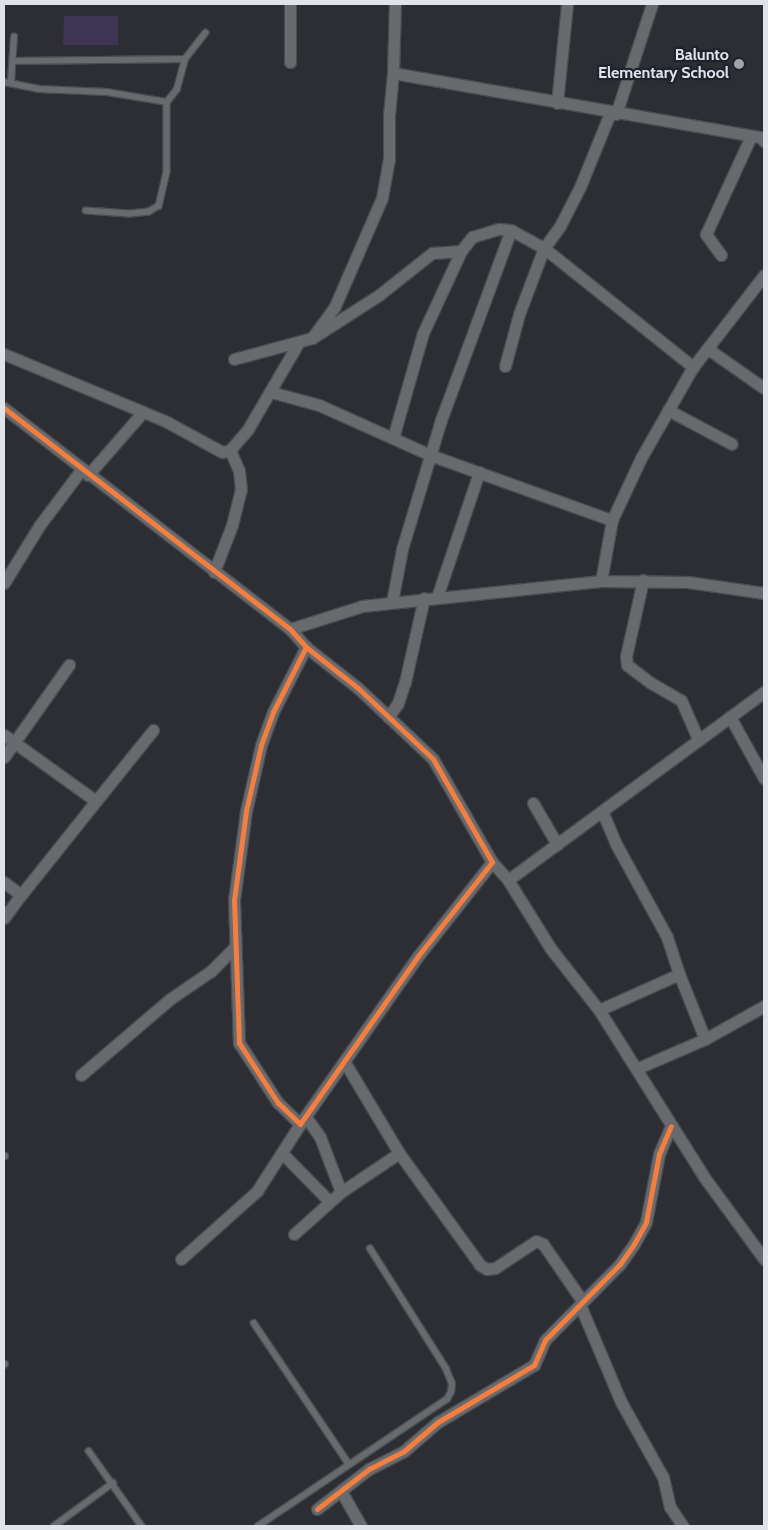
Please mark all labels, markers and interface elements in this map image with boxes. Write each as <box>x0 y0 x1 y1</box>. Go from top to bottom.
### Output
place label: Balunto Elementary School <box>598 45 729 83</box>
marker: Balunto Elementary School <box>733 58 745 70</box>

